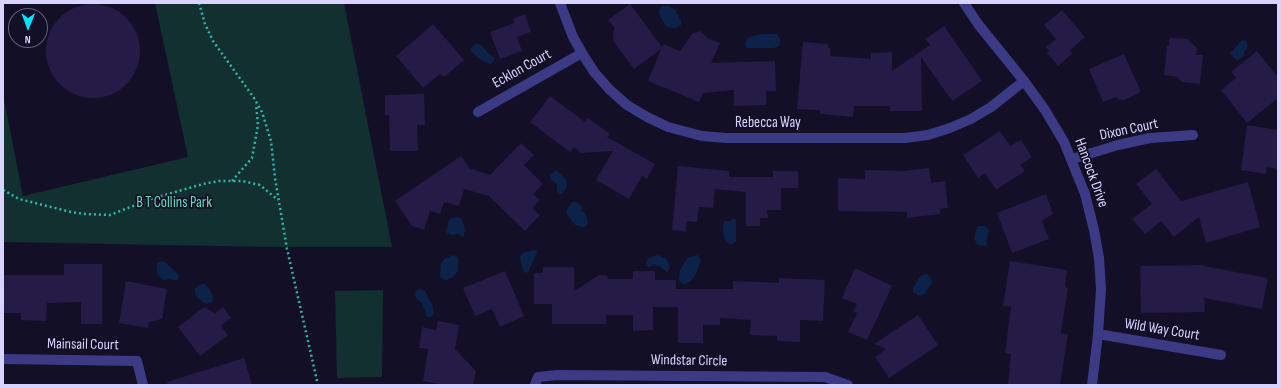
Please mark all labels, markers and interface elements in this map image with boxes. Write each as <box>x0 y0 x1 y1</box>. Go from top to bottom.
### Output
north arrow <box>8 8 48 48</box>
text: N <box>25 33 31 46</box>
street label: Ecklon Court <box>490 46 554 92</box>
street label: Rebecca Way <box>735 114 801 132</box>
street label: Dixon Court <box>1098 115 1160 145</box>
street label: Hancock Drive <box>1070 136 1112 210</box>
park label: B T Collins Park <box>136 194 212 212</box>
street label: Wild Way Court <box>1123 315 1201 345</box>
street label: Mainsail Court <box>47 335 119 355</box>
street label: Windstar Circle <box>651 351 727 371</box>

